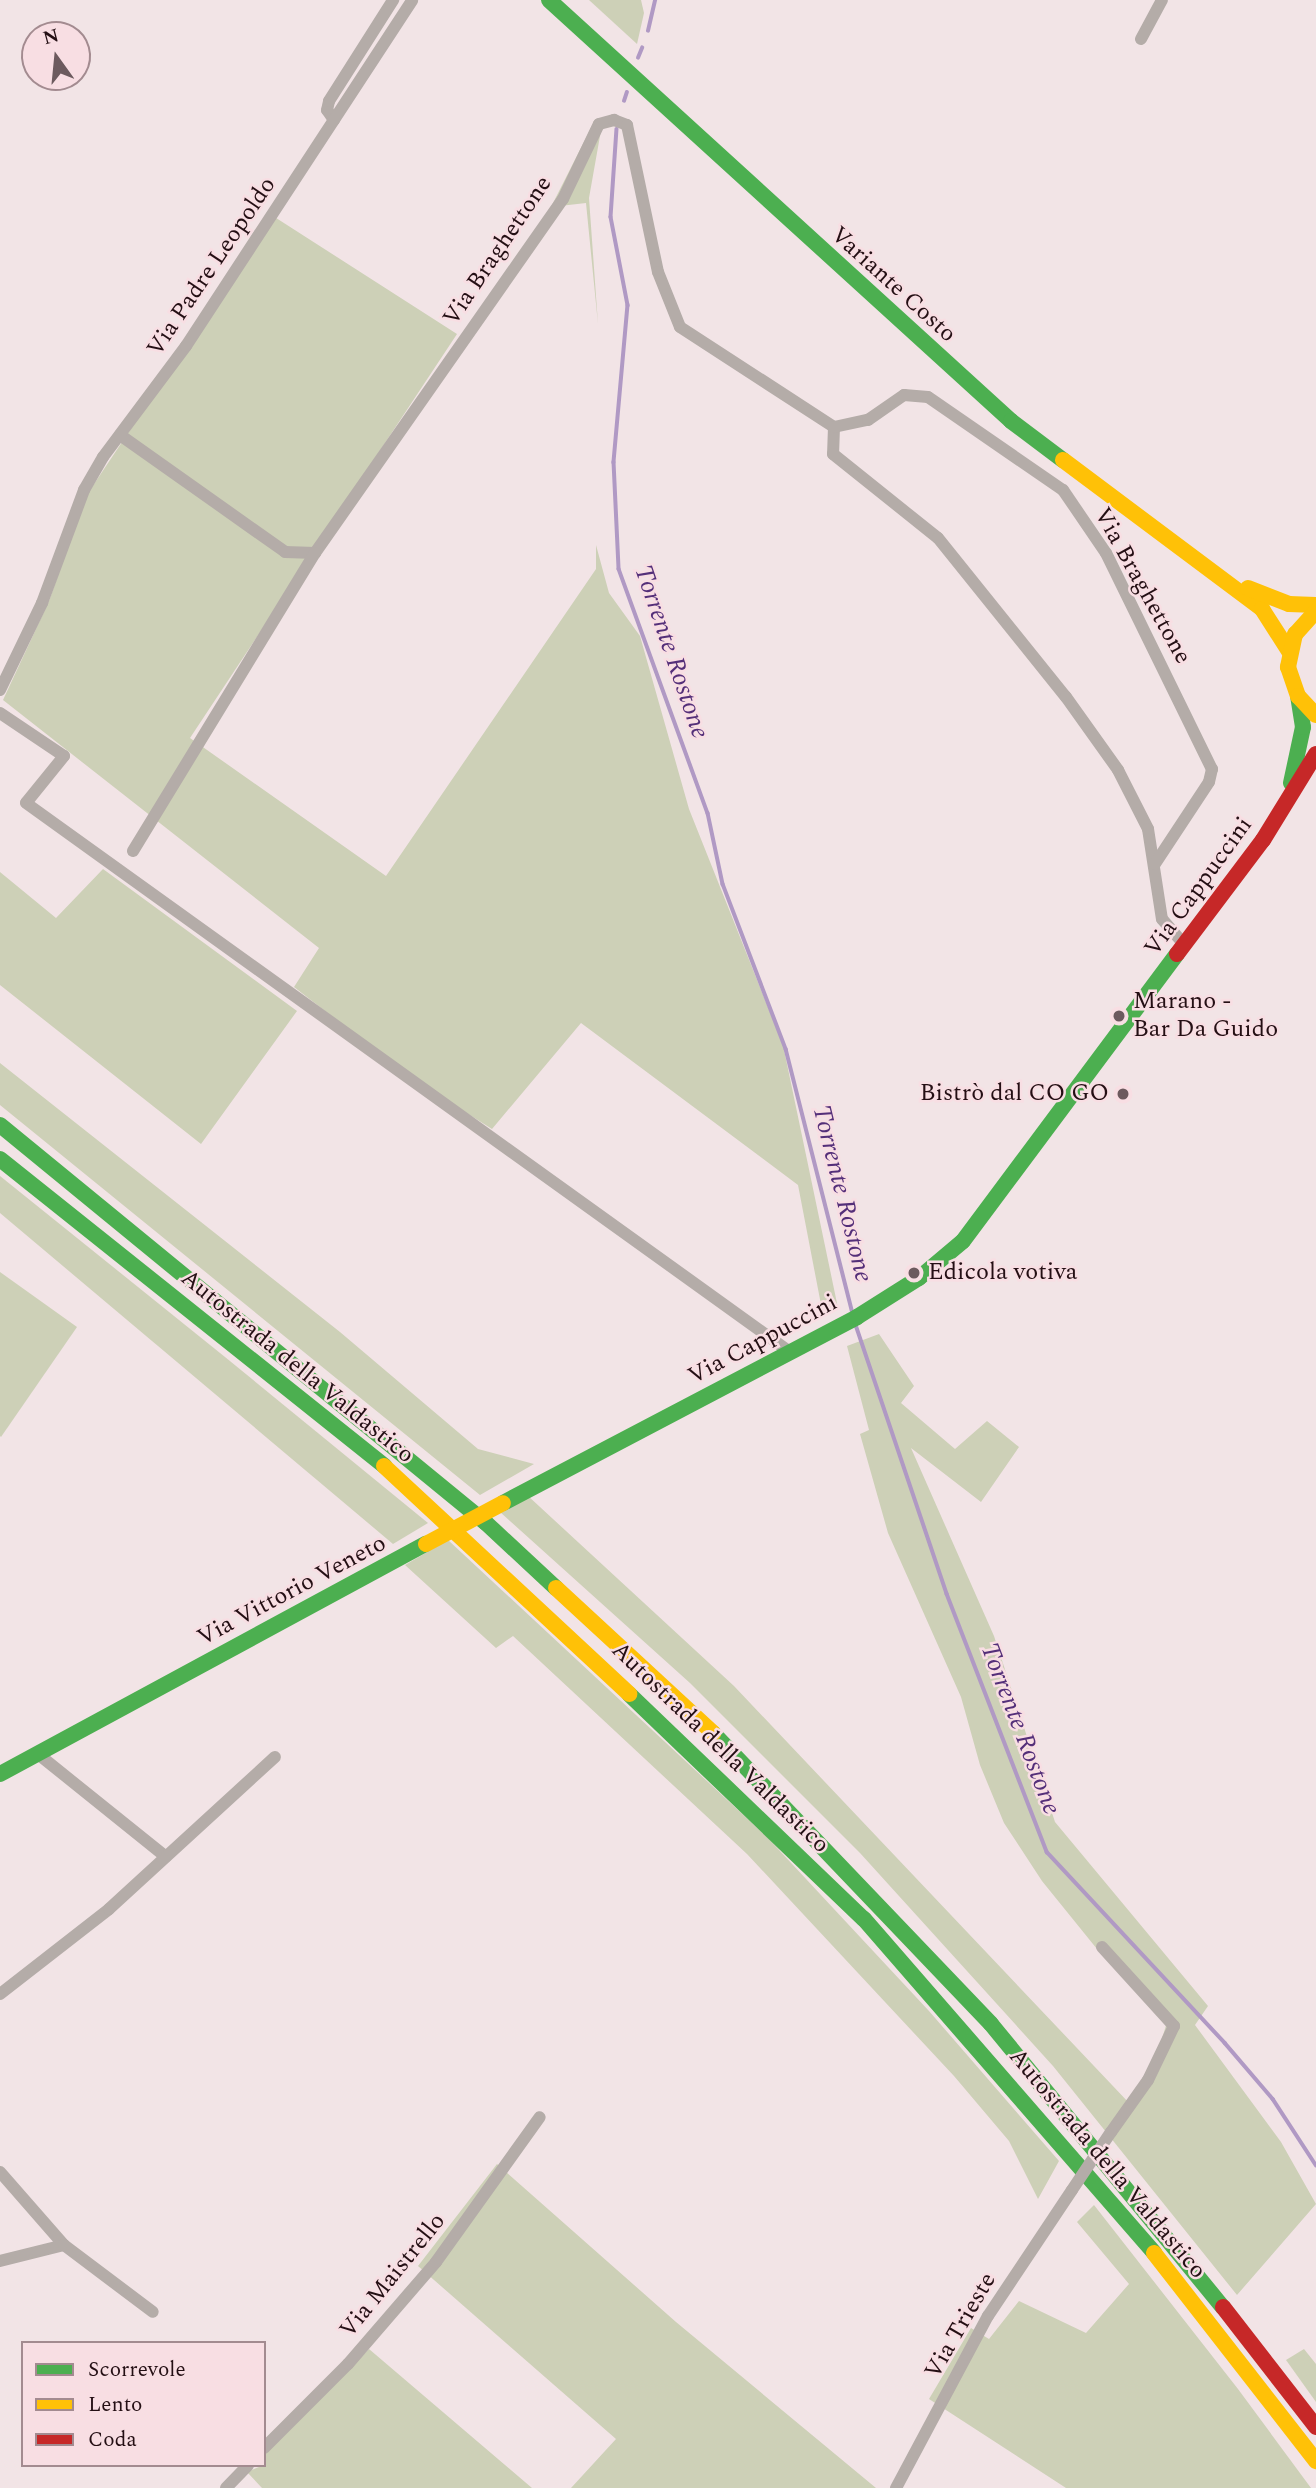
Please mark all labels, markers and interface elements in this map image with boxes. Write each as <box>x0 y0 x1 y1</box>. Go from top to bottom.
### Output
north arrow <box>21 21 91 91</box>
text: N <box>40 21 62 53</box>
street label: Via Braghettone <box>437 171 559 331</box>
street label: Via Padre Leopoldo <box>141 172 283 362</box>
street label: Variante Costo <box>824 221 962 349</box>
street label: Via Braghettone <box>1087 503 1197 669</box>
water label: Torrente Rostone <box>627 561 715 743</box>
street label: Via Cappuccini <box>1139 812 1259 962</box>
place label: Marano - Bar Da Guido <box>1133 988 1278 1044</box>
marker: Marano - Bar Da Guido <box>1111 1008 1127 1024</box>
place label: Bistrò dal CO GO <box>920 1080 1109 1108</box>
marker: Bistrò dal CO GO <box>1115 1086 1131 1102</box>
water label: Torrente Rostone <box>805 1102 879 1286</box>
place label: Edicola votiva <box>928 1259 1078 1287</box>
street label: Autostrada della Valdastico <box>175 1264 419 1470</box>
marker: Edicola votiva <box>906 1265 922 1281</box>
street label: Via Cappuccini <box>684 1289 842 1391</box>
street label: Via Vittorio Veneto <box>193 1529 391 1653</box>
street label: Autostrada della Valdastico <box>605 1636 835 1860</box>
water label: Torrente Rostone <box>973 1639 1067 1819</box>
street label: Autostrada della Valdastico <box>1002 2043 1212 2285</box>
street label: Via Maistrello <box>334 2208 452 2344</box>
street label: Via Trieste <box>919 2268 1003 2384</box>
legend <box>21 2341 266 2467</box>
text: Scorrevole <box>88 2354 186 2386</box>
text: Lento <box>88 2389 142 2421</box>
text: Coda <box>88 2424 137 2456</box>

